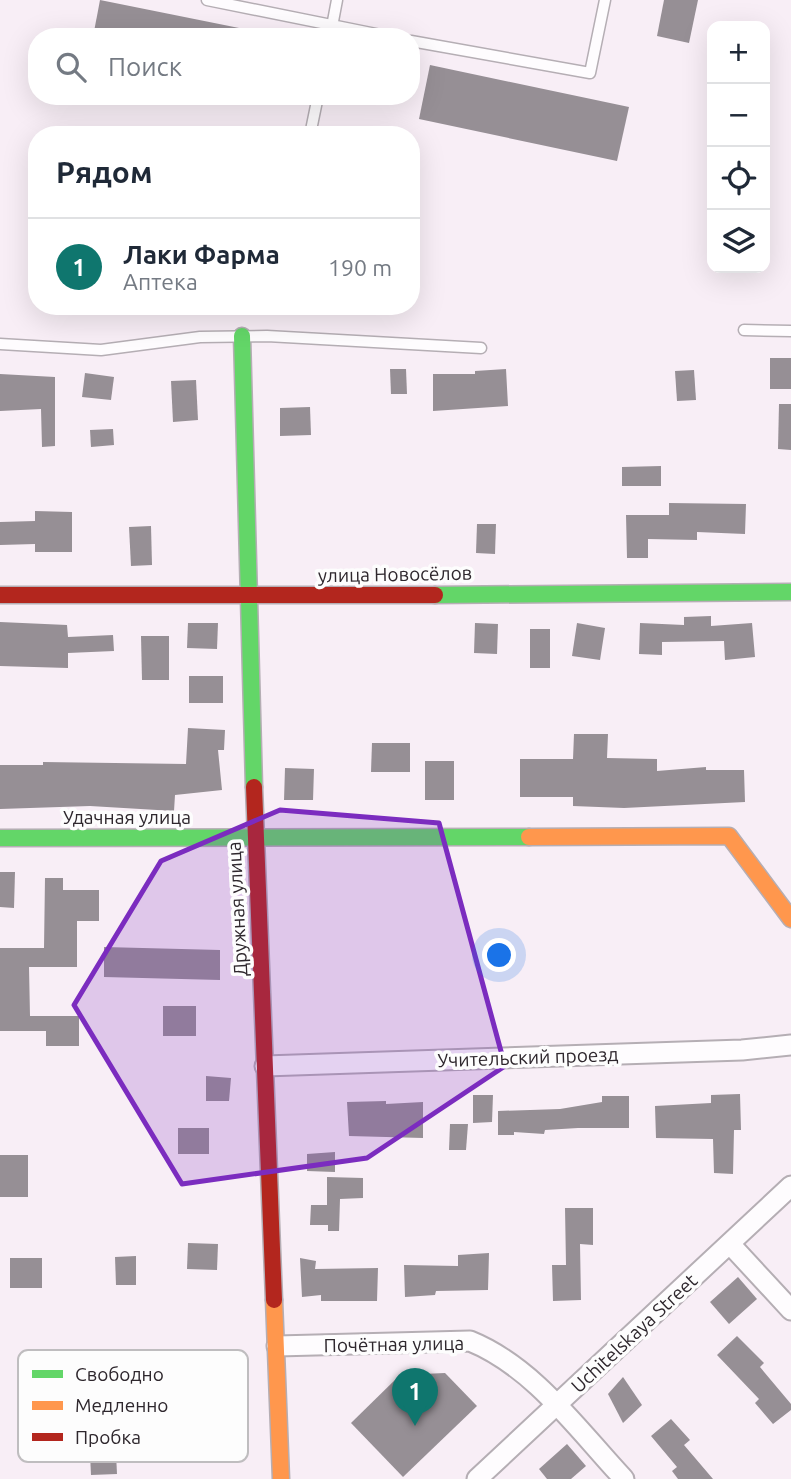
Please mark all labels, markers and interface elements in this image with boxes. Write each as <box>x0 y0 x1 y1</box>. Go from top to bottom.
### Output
map controls <box>707 21 770 273</box>
button: + <box>707 21 770 84</box>
search box <box>28 28 420 105</box>
icon: search <box>52 48 90 86</box>
text: Поиск <box>108 52 182 81</box>
button: − <box>707 84 770 147</box>
button: locate <box>707 147 770 210</box>
text: Рядом <box>56 155 152 189</box>
button: layers <box>707 210 770 273</box>
text: Лаки Фарма <box>123 240 280 269</box>
text: 1 <box>73 255 85 280</box>
text: 190 m <box>328 255 392 280</box>
text: Аптека <box>123 269 198 294</box>
street label: улица Новосёлов <box>318 562 472 586</box>
street label: Удачная улица <box>63 806 191 828</box>
street label: Дружная улица <box>222 841 252 977</box>
your location <box>482 938 516 972</box>
street label: Учительский проезд <box>437 1043 619 1071</box>
street label: Uchitelskaya Street <box>567 1269 702 1397</box>
street label: Почётная улица <box>324 1332 464 1356</box>
legend <box>18 1350 248 1462</box>
text: Свободно <box>75 1363 164 1385</box>
pin: 1 <box>392 1368 438 1426</box>
text: Медленно <box>75 1394 168 1416</box>
text: Пробка <box>75 1426 141 1448</box>

